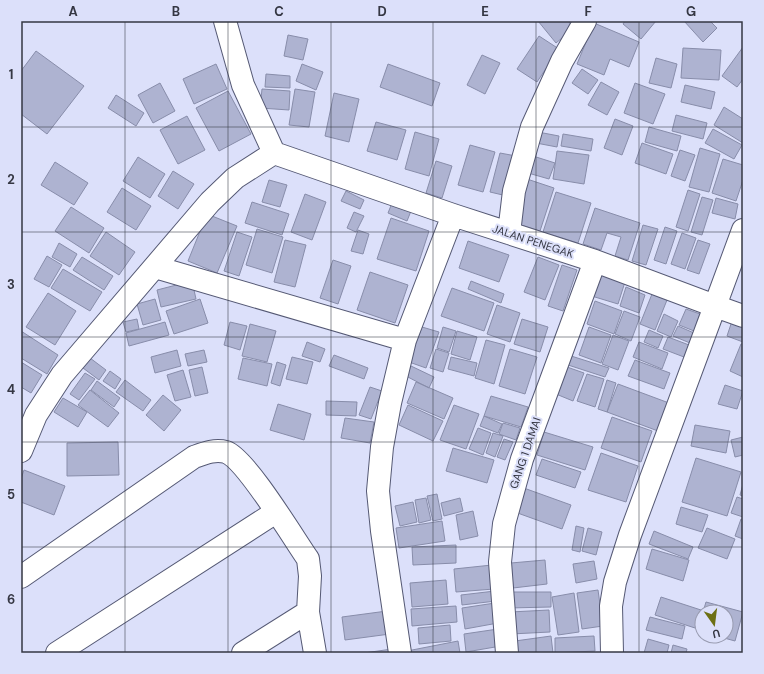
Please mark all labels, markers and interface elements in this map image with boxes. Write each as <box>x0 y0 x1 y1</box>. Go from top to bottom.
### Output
text: A <box>68 3 78 20</box>
text: B <box>172 3 180 20</box>
text: C <box>274 3 284 20</box>
text: D <box>377 3 387 20</box>
text: E <box>481 3 489 20</box>
text: F <box>584 3 592 20</box>
text: G <box>686 3 696 20</box>
text: 1 <box>9 66 13 83</box>
text: 2 <box>7 171 15 188</box>
street label: JALAN PENEGAK <box>491 221 576 261</box>
text: 3 <box>7 276 15 293</box>
text: 4 <box>7 381 15 398</box>
street label: GANG 1 DAMAI <box>506 416 544 490</box>
text: 5 <box>7 486 15 503</box>
text: 6 <box>7 591 15 608</box>
north arrow <box>694 604 734 644</box>
text: U <box>711 626 722 641</box>

